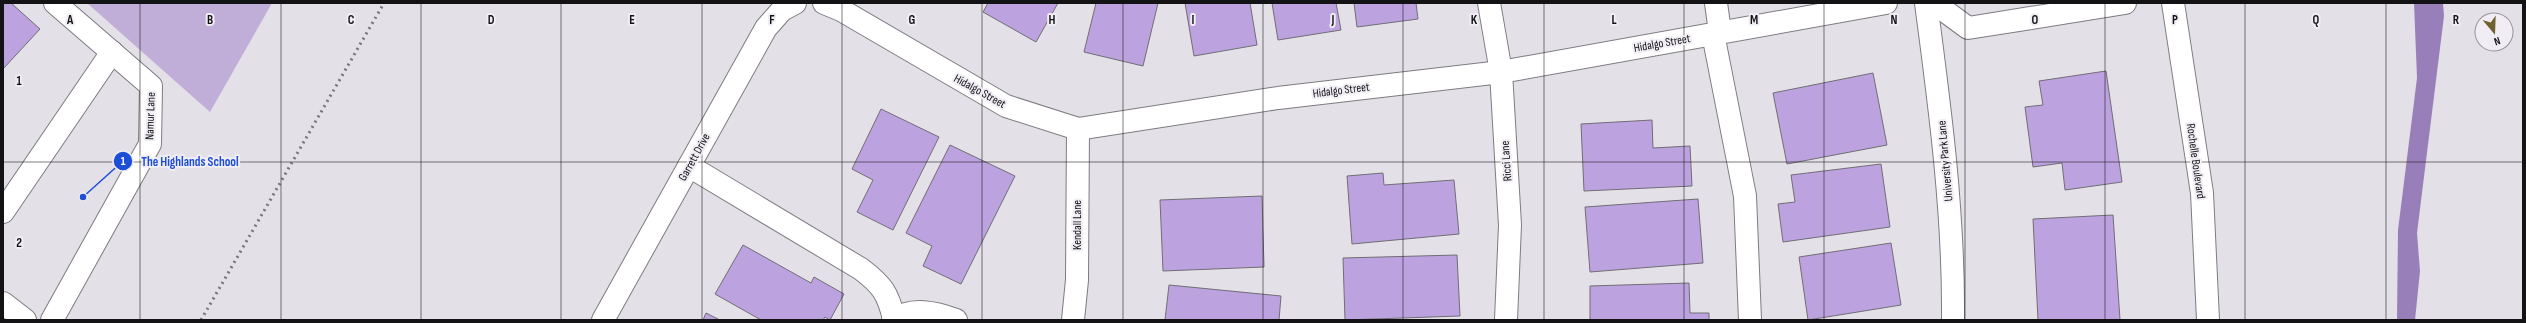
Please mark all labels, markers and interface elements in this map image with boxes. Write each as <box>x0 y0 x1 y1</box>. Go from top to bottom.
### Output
text: A <box>66 12 74 28</box>
text: B <box>207 12 213 28</box>
text: C <box>348 12 355 28</box>
text: D <box>488 12 495 28</box>
text: E <box>629 12 635 28</box>
text: F <box>769 12 775 28</box>
text: G <box>909 12 916 28</box>
text: H <box>1049 12 1056 28</box>
text: I <box>1192 12 1195 28</box>
text: J <box>1331 12 1335 28</box>
text: K <box>1471 12 1478 28</box>
text: L <box>1611 12 1617 28</box>
text: M <box>1750 12 1758 28</box>
text: N <box>1891 12 1898 28</box>
text: O <box>2032 12 2039 28</box>
text: P <box>2172 12 2178 28</box>
text: Q <box>2313 12 2320 28</box>
text: R <box>2453 12 2460 28</box>
north arrow <box>2474 12 2514 52</box>
street label: Hidalgo Street <box>1633 31 1692 56</box>
text: N <box>2492 34 2502 48</box>
street label: Hidalgo Street <box>951 71 1009 112</box>
text: 1 <box>16 73 22 89</box>
street label: Hidalgo Street <box>1312 80 1371 101</box>
street label: Namur Lane <box>142 92 159 140</box>
street label: University Park Lane <box>1934 120 1957 202</box>
street label: Rochelle Boulevard <box>2183 122 2208 200</box>
street label: Garrett Drive <box>675 131 714 184</box>
street label: Ricci Lane <box>1498 140 1515 182</box>
callout: The Highlands School <box>113 149 246 174</box>
text: 1 <box>121 154 126 169</box>
text: The Highlands School <box>141 154 239 170</box>
street label: Kendall Lane <box>1070 200 1085 250</box>
text: 2 <box>16 235 22 251</box>

